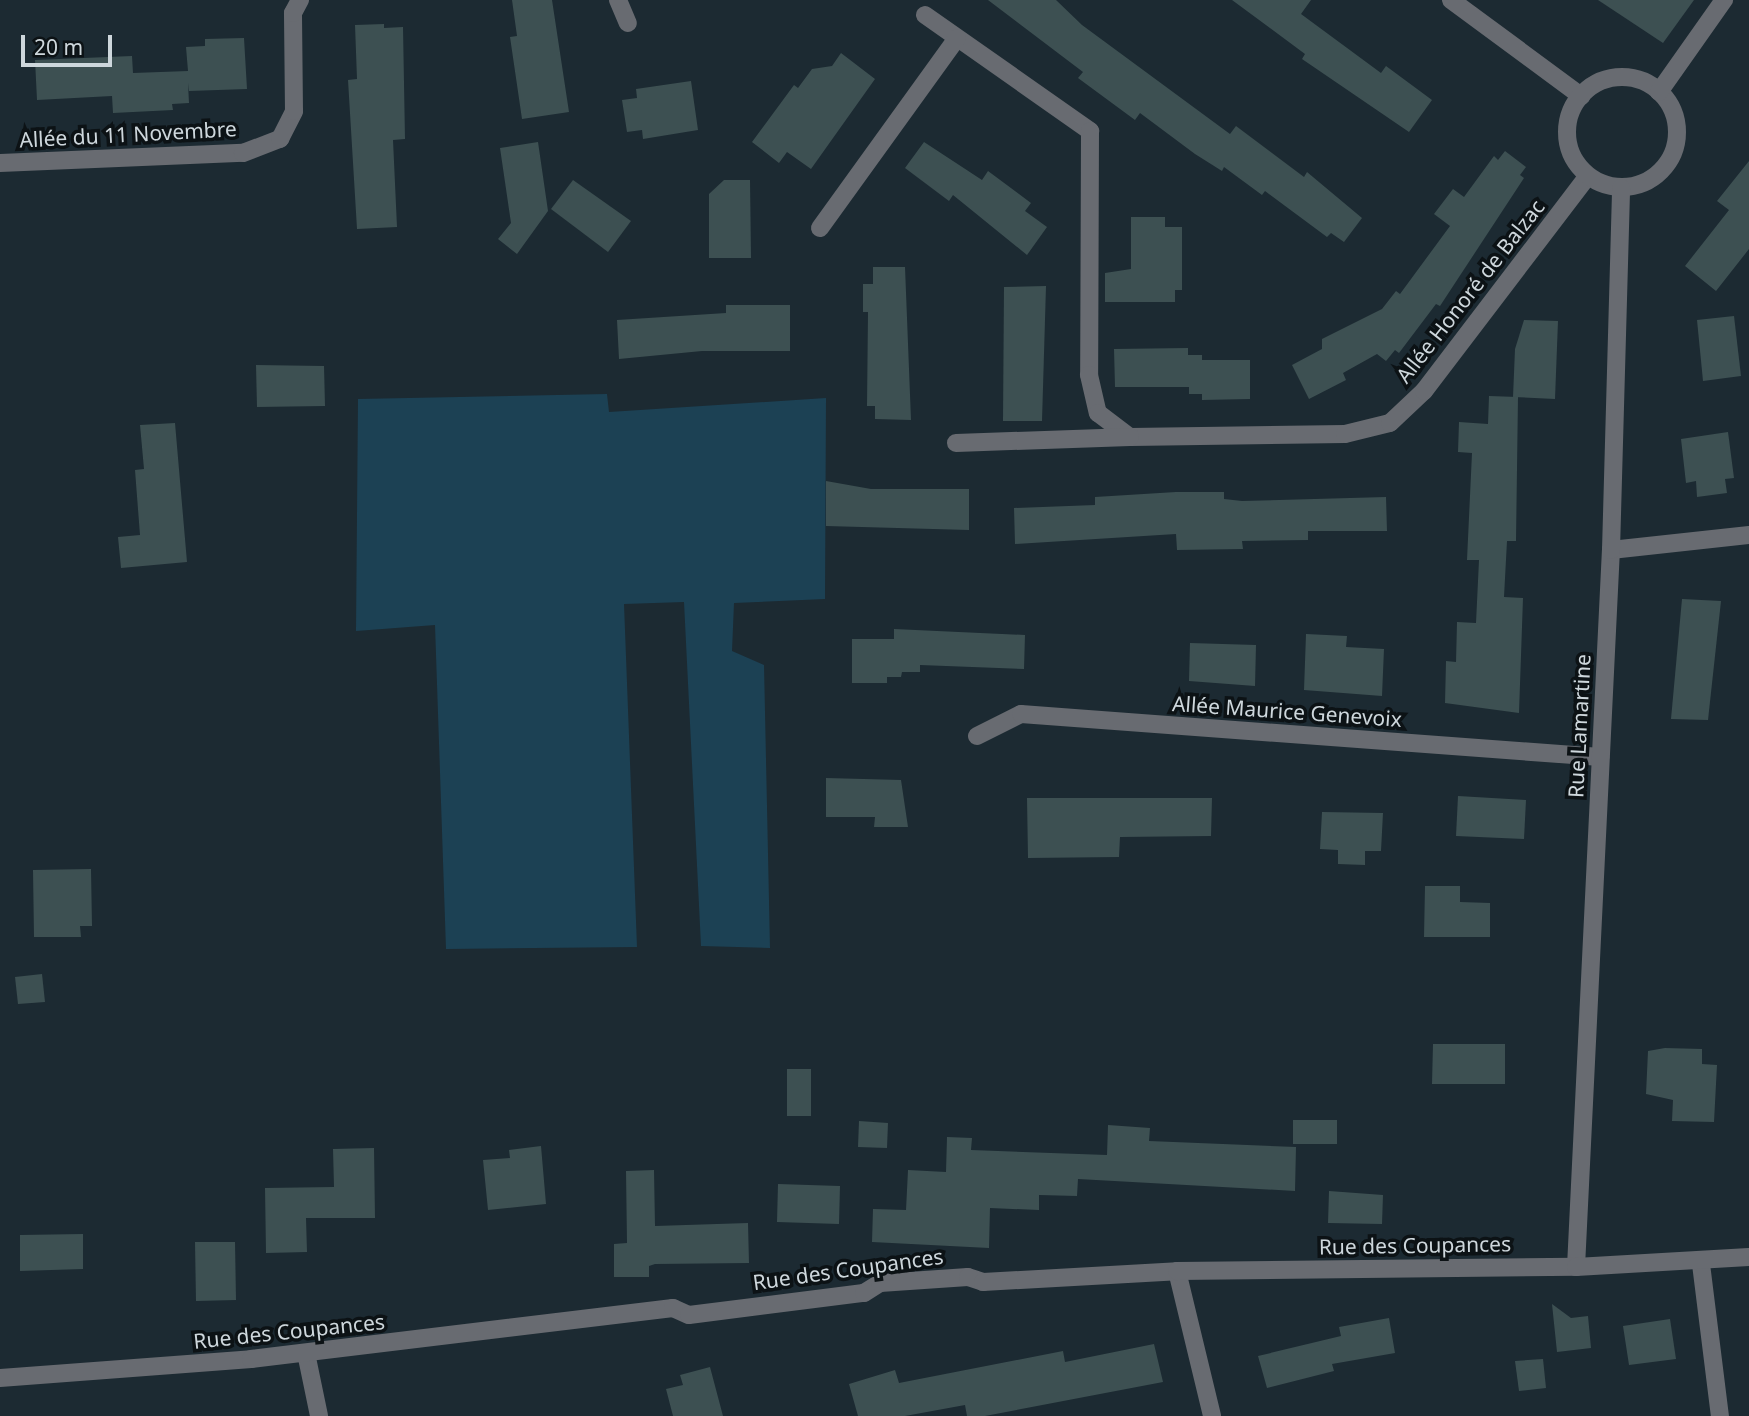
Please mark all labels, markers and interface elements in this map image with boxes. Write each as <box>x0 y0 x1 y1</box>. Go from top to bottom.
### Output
scale bar <box>24 21 116 65</box>
text: 20 m <box>34 33 83 61</box>
street label: Allée du 11 Novembre <box>19 116 237 152</box>
street label: Allée Honoré de Balzac <box>1391 194 1549 388</box>
street label: Rue Lamartine <box>1563 653 1595 799</box>
street label: Allée Maurice Genevoix <box>1171 690 1403 732</box>
street label: Rue des Coupances <box>1319 1231 1511 1259</box>
street label: Rue des Coupances <box>751 1243 945 1295</box>
street label: Rue des Coupances <box>192 1308 386 1354</box>

